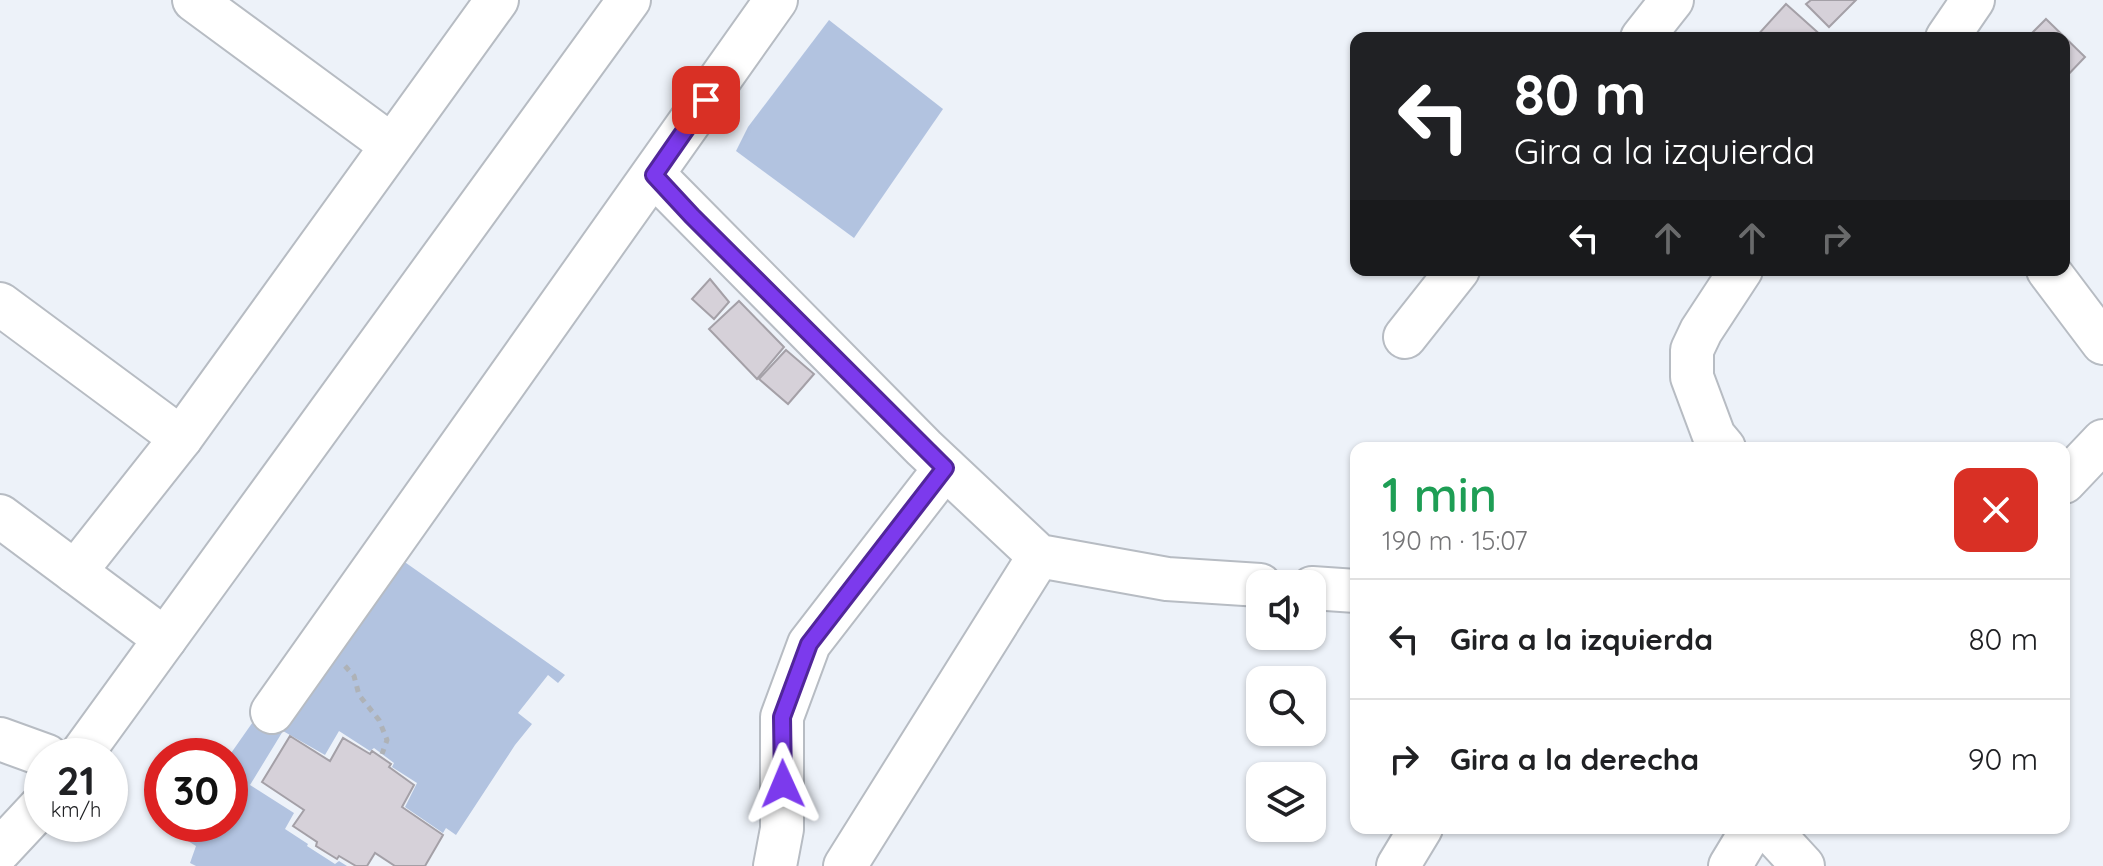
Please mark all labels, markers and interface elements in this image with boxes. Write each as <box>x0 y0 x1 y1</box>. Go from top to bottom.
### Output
text: 80 m <box>1514 59 1646 129</box>
icon: left <box>1382 64 1486 168</box>
pin <box>672 66 740 134</box>
icon: arrive <box>684 78 728 122</box>
text: Gira a la izquierda <box>1514 128 1815 173</box>
icon: left <box>1562 216 1606 260</box>
icon: ahead <box>1646 216 1690 260</box>
icon: ahead <box>1730 216 1774 260</box>
icon: right <box>1814 216 1858 260</box>
text: 1 min <box>1382 464 1497 524</box>
button: close <box>1954 468 2038 552</box>
text: 190 m · 15:07 <box>1382 524 1528 557</box>
map controls <box>1246 570 1326 842</box>
button: sound <box>1246 570 1326 650</box>
icon: left <box>1382 617 1426 661</box>
text: Gira a la izquierda <box>1450 620 1713 658</box>
text: 80 m <box>1968 620 2038 658</box>
button: search <box>1246 666 1326 746</box>
icon: right <box>1382 737 1426 781</box>
speed limit sign: 30 <box>144 738 248 842</box>
text: Gira a la derecha <box>1450 740 1699 778</box>
text: 90 m <box>1968 740 2038 778</box>
position arrow <box>741 742 825 826</box>
text: 21 <box>57 755 95 805</box>
button: layers <box>1246 762 1326 842</box>
text: km/h <box>51 797 101 822</box>

